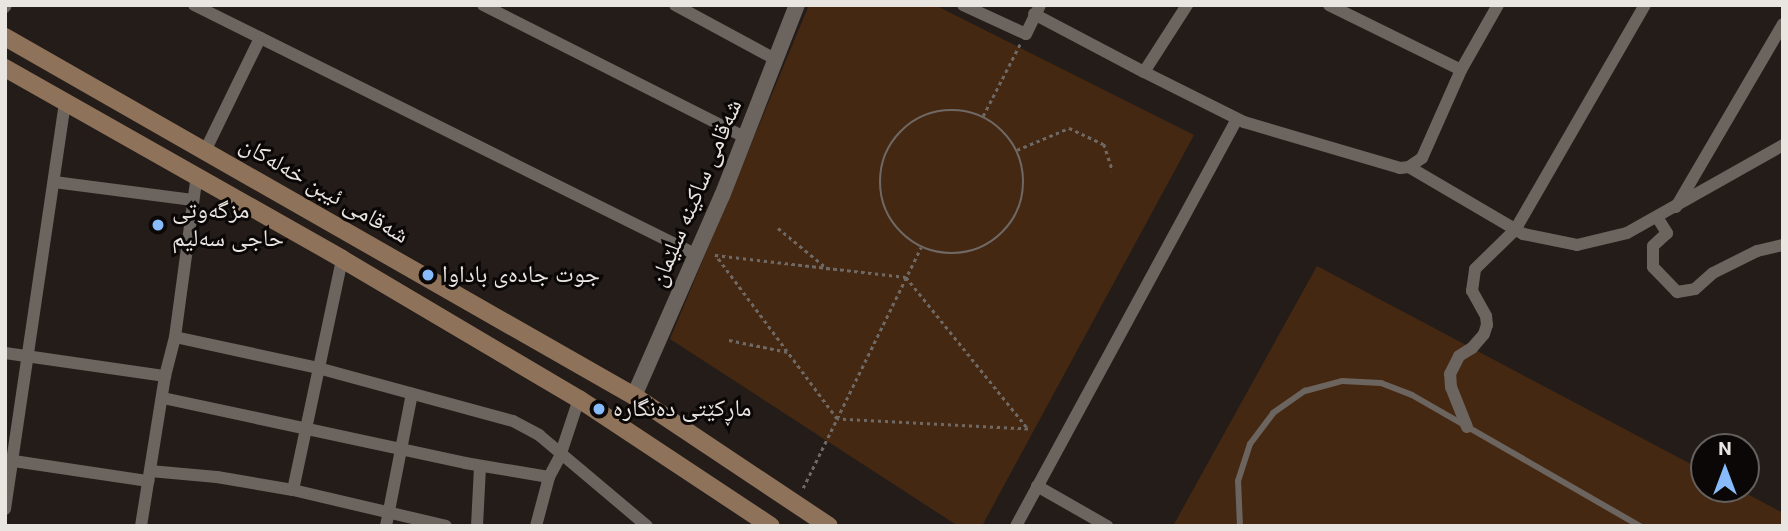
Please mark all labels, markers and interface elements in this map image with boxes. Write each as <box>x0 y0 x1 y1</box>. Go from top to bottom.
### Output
street label: شەقامی ساکینە سلێمان <box>644 95 748 291</box>
street label: شەقامی ئیبن خەلەکان <box>234 130 414 250</box>
place label: مزگەوتی حاجی سەلیم <box>172 197 284 253</box>
marker: مزگەوتی حاجی سەلیم <box>150 217 166 233</box>
place label: جوت جادەی باداوا <box>442 261 600 289</box>
marker: جوت جادەی باداوا <box>420 267 436 283</box>
place label: ماڕكێتی دەنگارە <box>613 395 751 423</box>
marker: ماڕكێتی دەنگارە <box>591 401 607 417</box>
north arrow <box>1690 433 1760 503</box>
text: N <box>1718 437 1732 460</box>

